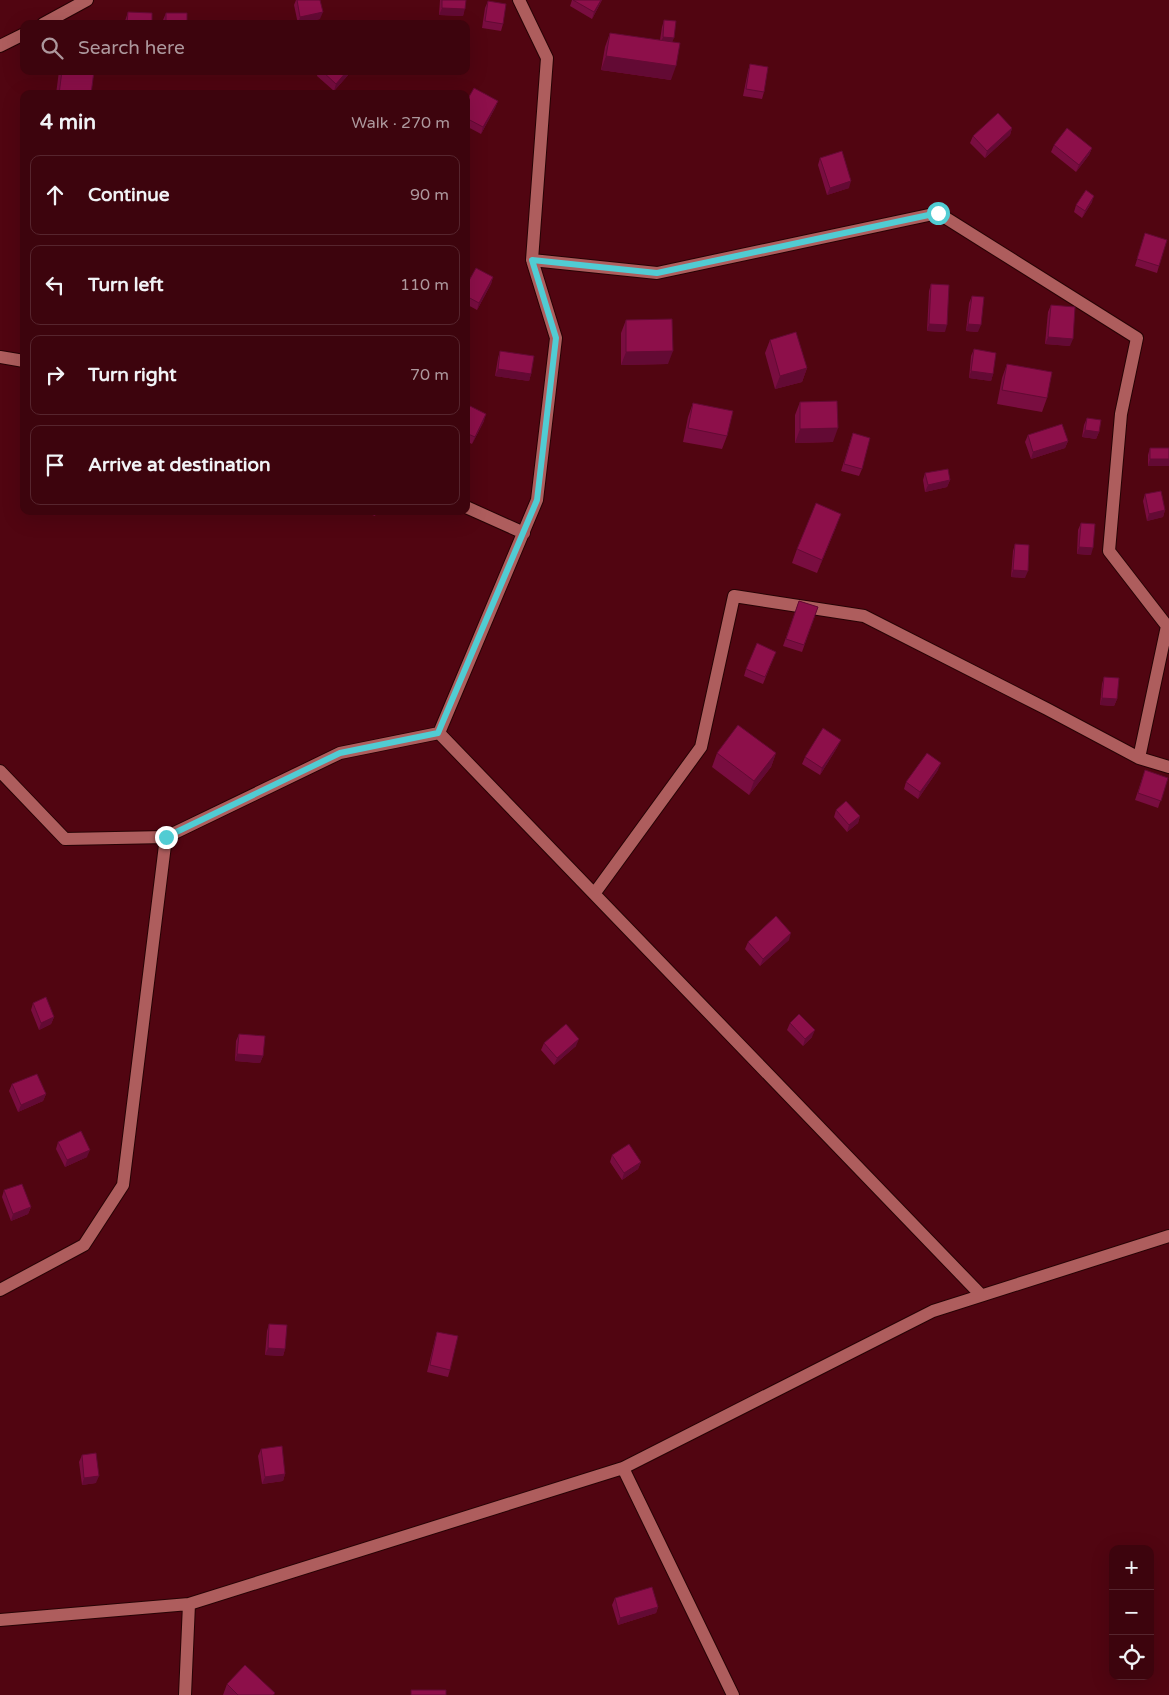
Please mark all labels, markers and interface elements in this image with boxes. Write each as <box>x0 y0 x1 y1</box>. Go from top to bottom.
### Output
search box <box>20 20 470 75</box>
icon: search <box>38 34 66 62</box>
text: Search here <box>78 37 185 59</box>
text: 4 min <box>40 110 96 135</box>
text: Walk · 270 m <box>351 113 450 133</box>
icon: ahead <box>41 181 69 209</box>
text: Continue <box>88 184 170 206</box>
text: 90 m <box>410 185 449 205</box>
route start <box>927 202 950 225</box>
icon: left <box>41 271 69 299</box>
text: Turn left <box>88 274 164 296</box>
text: 110 m <box>400 275 449 295</box>
icon: right <box>41 361 69 389</box>
text: Turn right <box>88 364 176 386</box>
text: 70 m <box>410 365 449 385</box>
icon: arrive <box>41 451 69 479</box>
text: Arrive at destination <box>88 454 271 476</box>
route end <box>155 826 178 849</box>
map controls <box>1109 1545 1154 1680</box>
button: + <box>1109 1545 1154 1590</box>
button: − <box>1109 1590 1154 1635</box>
button: locate <box>1109 1635 1154 1680</box>

